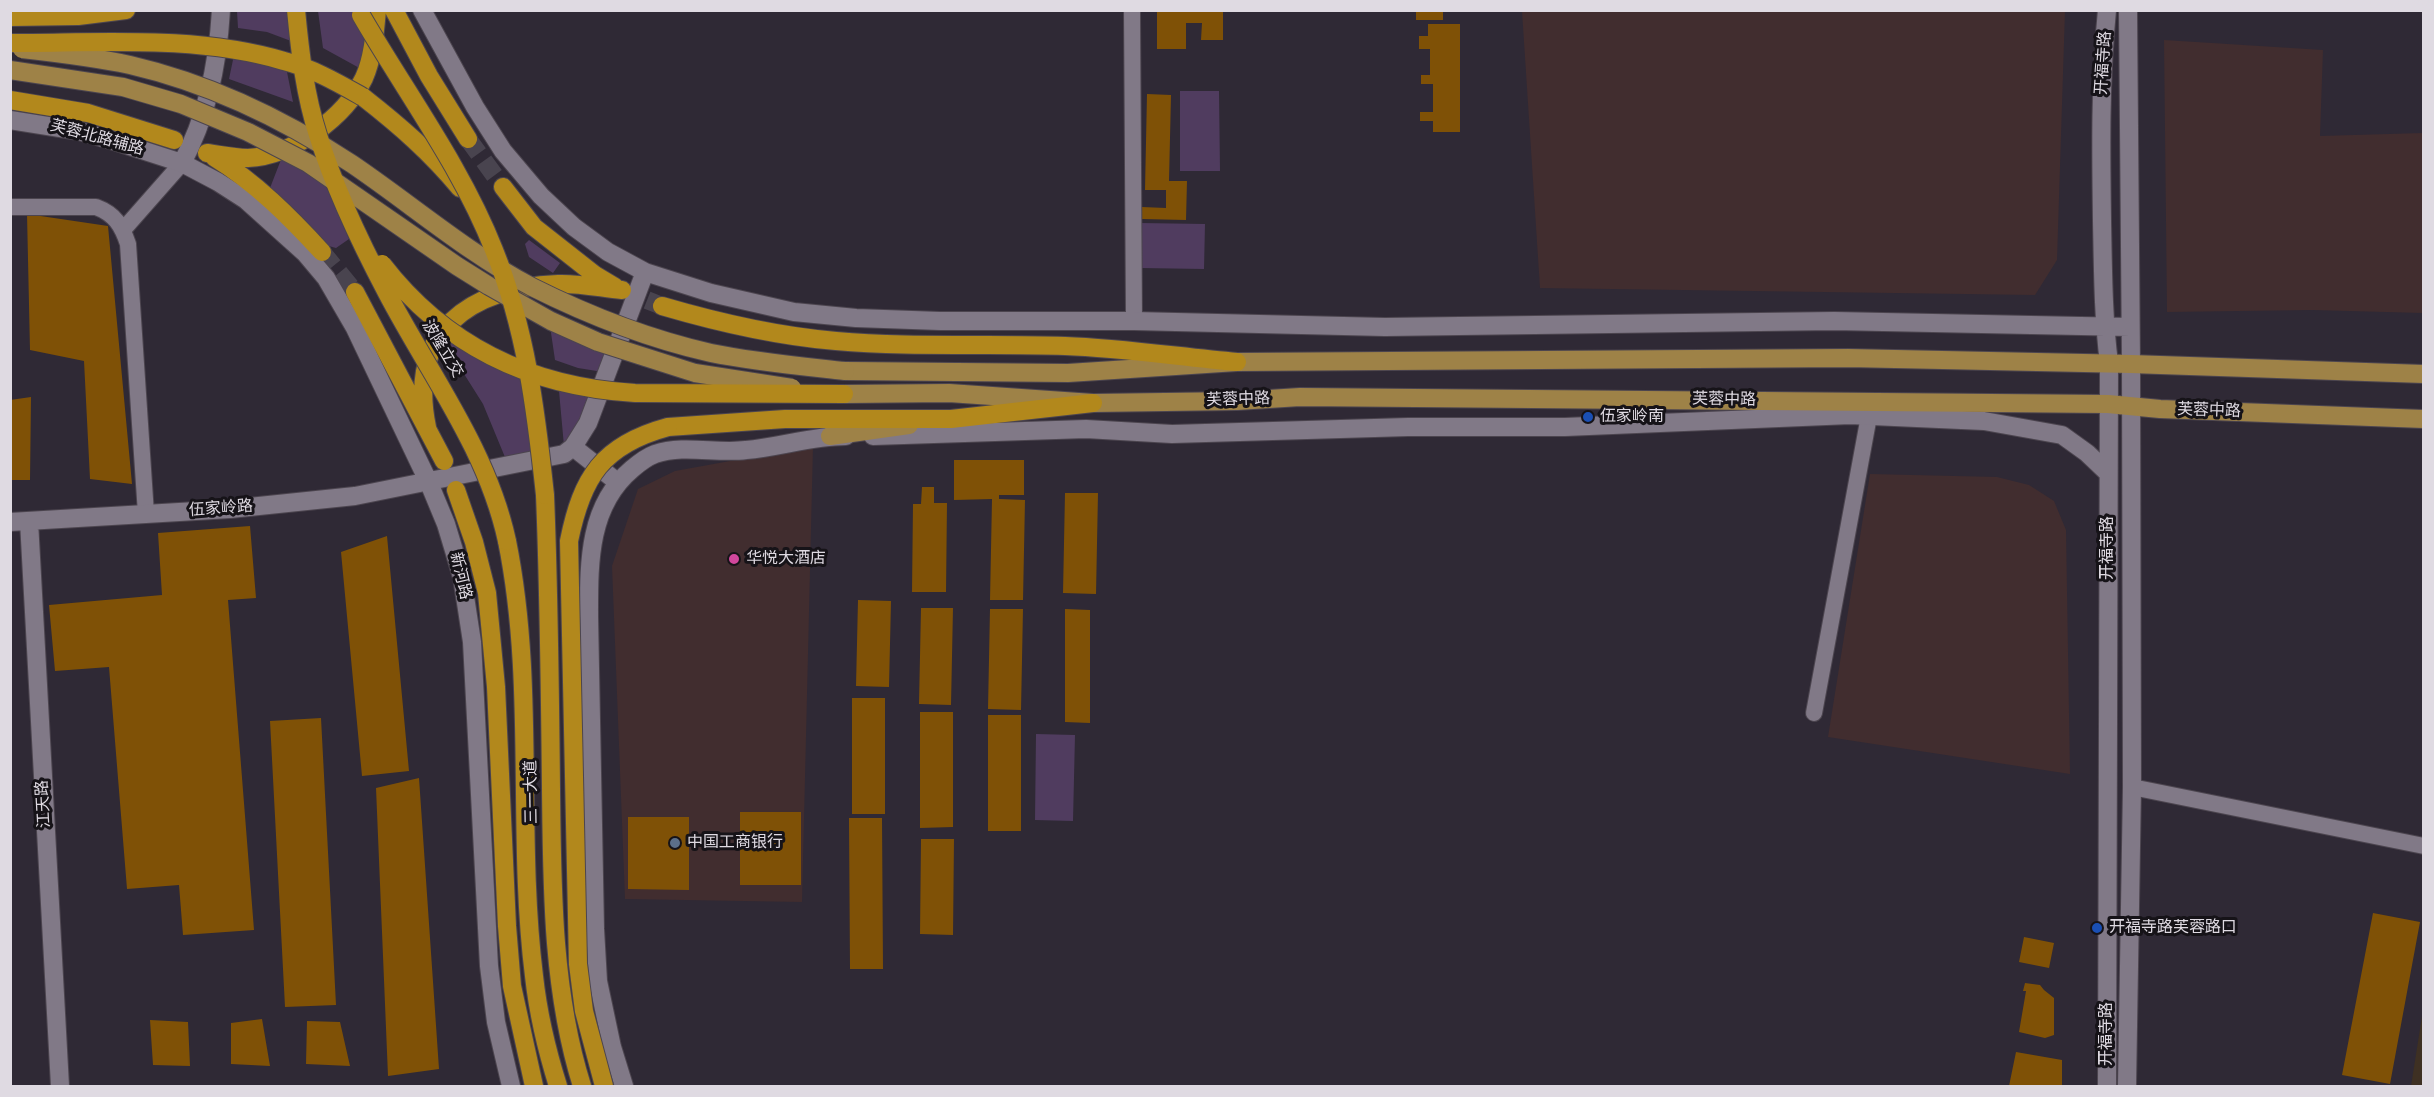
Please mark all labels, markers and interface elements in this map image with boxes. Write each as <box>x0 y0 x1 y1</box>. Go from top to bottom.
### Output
street label: 开福寺路 <box>2092 30 2116 96</box>
street label: 芙蓉北路辅路 <box>48 116 146 160</box>
street label: 波隆立交 <box>417 317 467 381</box>
street label: 芙蓉中路 <box>1206 389 1270 411</box>
street label: 芙蓉中路 <box>1692 390 1756 410</box>
street label: 芙蓉中路 <box>2177 400 2241 422</box>
place label: 伍家岭南 <box>1600 407 1664 427</box>
marker: 伍家岭南 <box>1581 410 1595 424</box>
street label: 伍家岭路 <box>188 497 254 521</box>
street label: 开福寺路 <box>2098 516 2118 580</box>
place label: 华悦大酒店 <box>746 549 826 569</box>
street label: 新河路 <box>445 550 475 602</box>
marker: 华悦大酒店 <box>727 552 741 566</box>
street label: 三一大道 <box>522 760 542 824</box>
street label: 江天路 <box>33 780 55 828</box>
place label: 中国工商银行 <box>687 833 783 853</box>
marker: 中国工商银行 <box>668 836 682 850</box>
place label: 开福寺路芙蓉路口 <box>2109 918 2237 938</box>
marker: 开福寺路芙蓉路口 <box>2090 921 2104 935</box>
street label: 开福寺路 <box>2097 1002 2117 1066</box>

